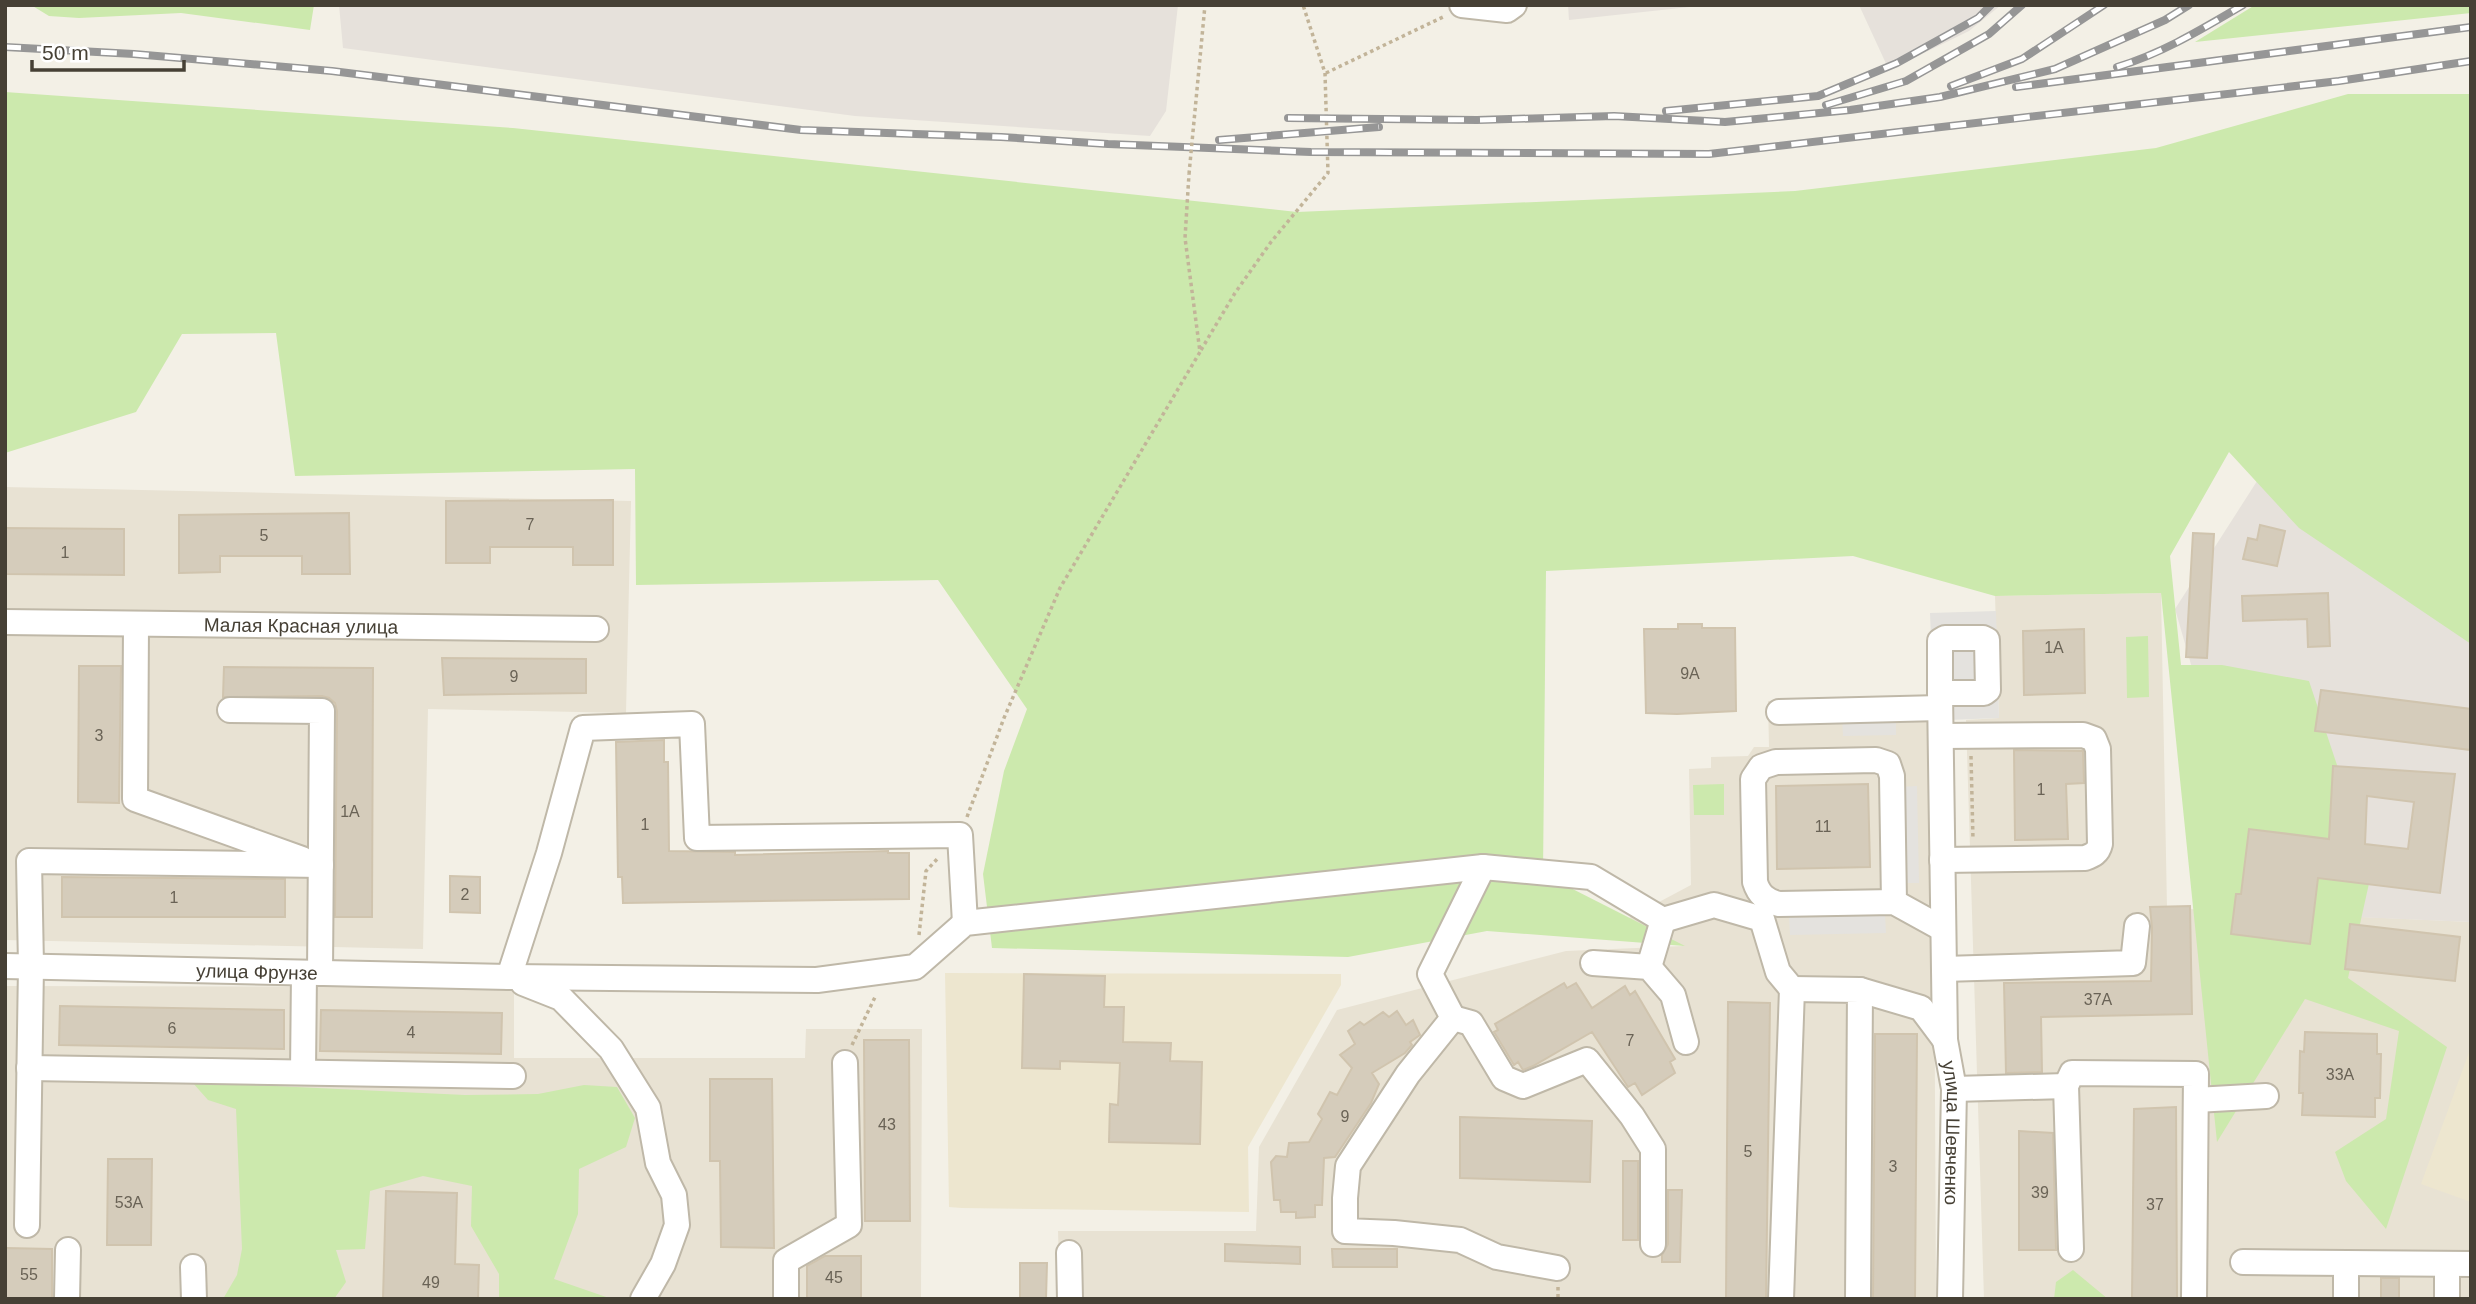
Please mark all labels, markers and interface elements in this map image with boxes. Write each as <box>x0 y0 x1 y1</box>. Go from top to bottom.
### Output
scale bar <box>32 28 184 72</box>
text: 50 m <box>42 41 89 64</box>
house number: 7 <box>526 516 535 533</box>
house number: 5 <box>260 527 269 544</box>
house number: 1 <box>61 544 70 561</box>
street label: Малая Красная улица <box>204 614 399 638</box>
house number: 1А <box>2044 639 2064 656</box>
house number: 9А <box>1680 665 1700 682</box>
house number: 9 <box>510 668 519 685</box>
house number: 3 <box>95 727 104 744</box>
house number: 1 <box>2037 781 2046 798</box>
house number: 1А <box>340 803 360 820</box>
house number: 1 <box>641 816 650 833</box>
house number: 11 <box>1815 818 1831 835</box>
house number: 2 <box>461 886 470 903</box>
house number: 1 <box>170 889 179 906</box>
street label: улица Фрунзе <box>196 960 318 984</box>
house number: 37А <box>2084 991 2113 1008</box>
house number: 6 <box>168 1020 177 1037</box>
house number: 4 <box>407 1024 416 1041</box>
house number: 7 <box>1626 1032 1635 1049</box>
street label: улица Шевченко <box>1938 1059 1964 1205</box>
house number: 33А <box>2326 1066 2355 1083</box>
house number: 9 <box>1341 1108 1350 1125</box>
house number: 43 <box>878 1116 896 1133</box>
house number: 5 <box>1744 1143 1753 1160</box>
house number: 3 <box>1889 1158 1898 1175</box>
house number: 39 <box>2031 1184 2049 1201</box>
house number: 53А <box>115 1194 144 1211</box>
house number: 37 <box>2146 1196 2164 1213</box>
house number: 55 <box>20 1266 38 1283</box>
house number: 45 <box>825 1269 843 1286</box>
house number: 49 <box>422 1274 440 1291</box>

